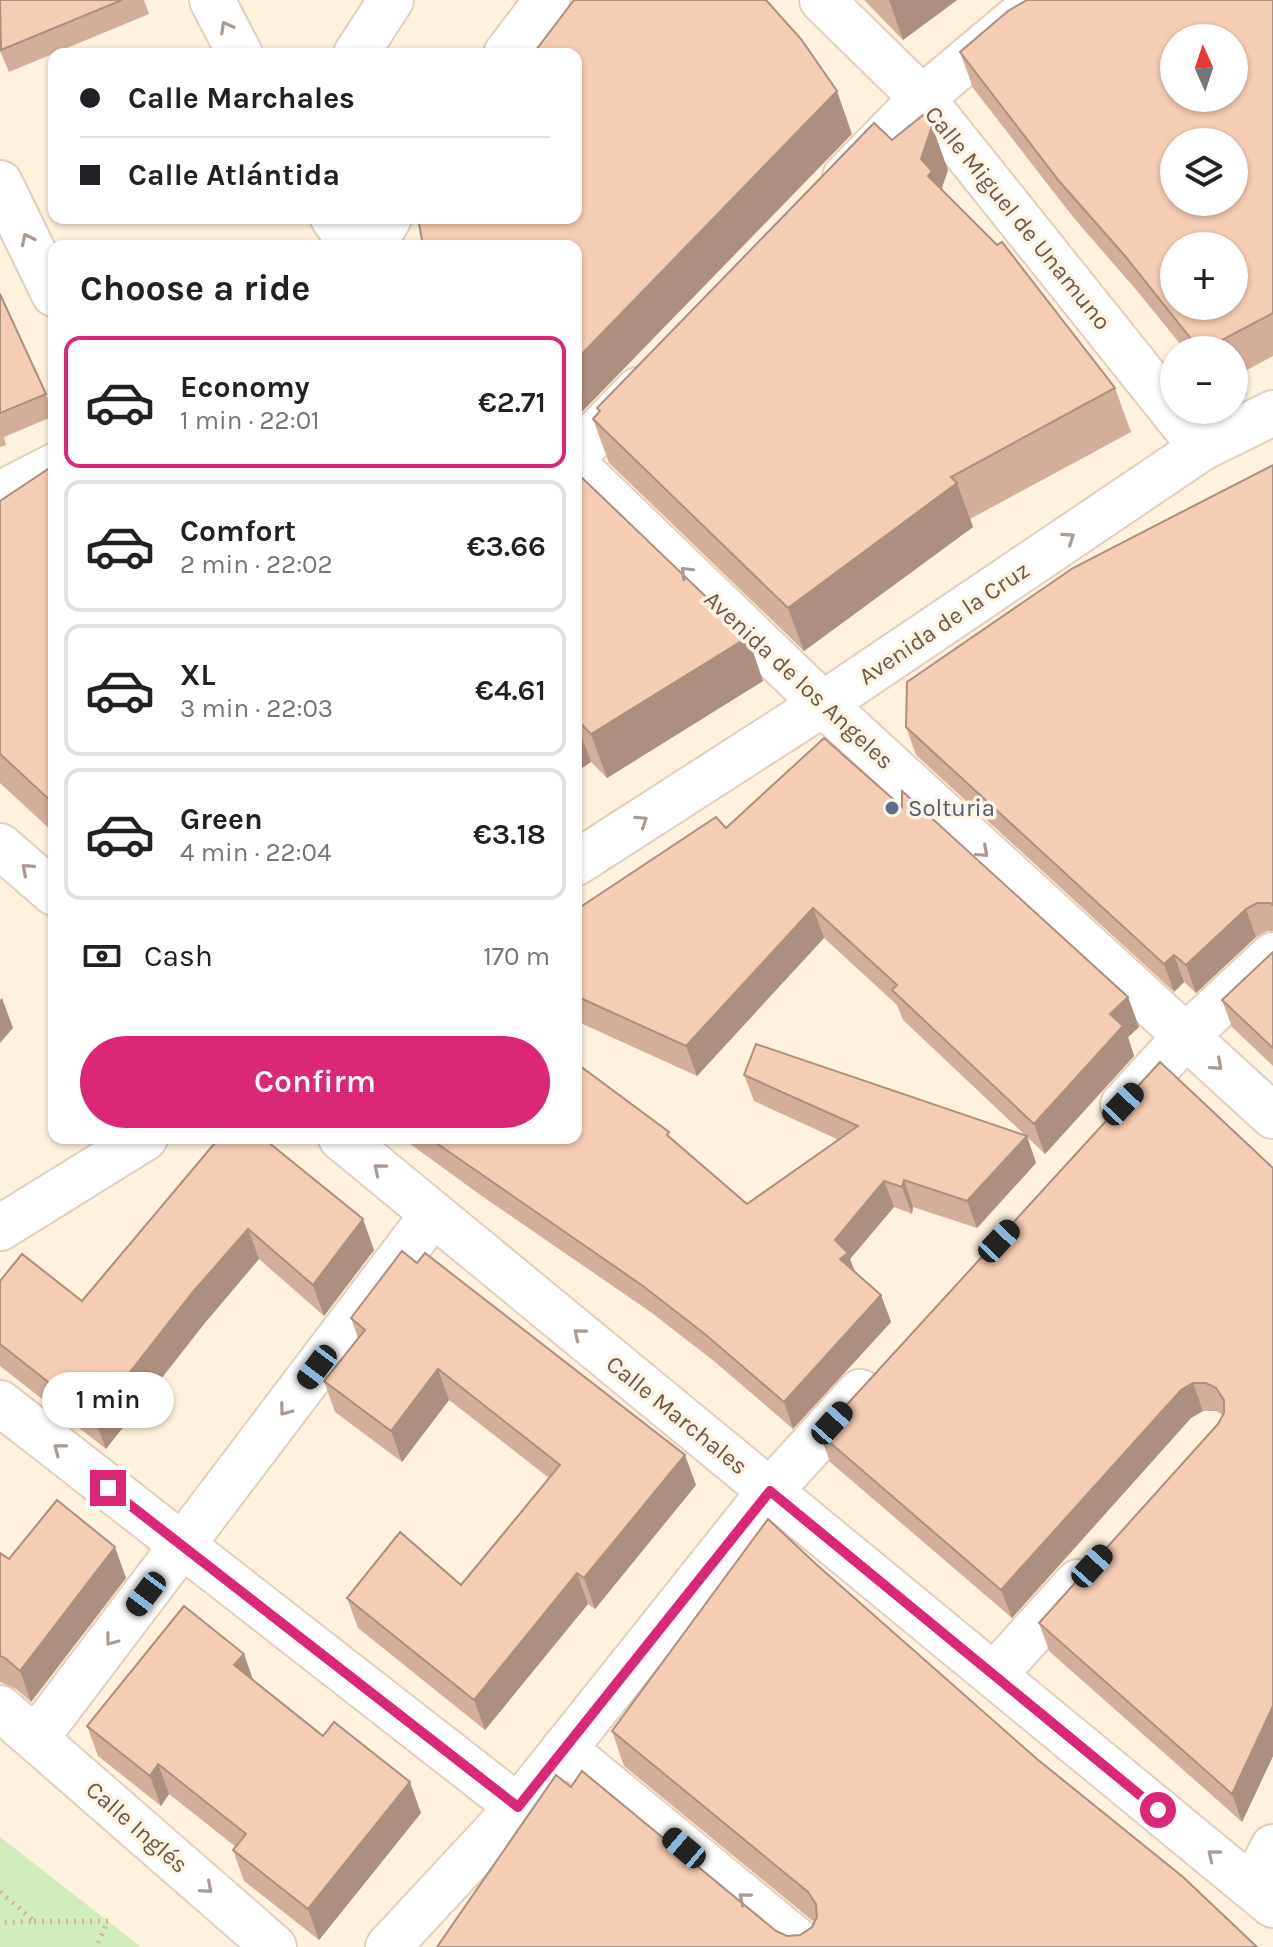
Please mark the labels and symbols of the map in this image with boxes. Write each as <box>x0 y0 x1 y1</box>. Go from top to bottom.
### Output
one-way arrow <box>221 21 236 35</box>
north arrow <box>1160 24 1248 112</box>
street label: Calle Miguel de Unamuno <box>919 100 1117 336</box>
one-way arrow <box>21 232 37 247</box>
one-way arrow <box>1060 533 1074 548</box>
street label: Avenida de la Cruz <box>853 556 1035 690</box>
one-way arrow <box>681 567 695 582</box>
street label: Avenida de los Angeles <box>699 585 899 775</box>
place label: Solturia <box>908 794 995 822</box>
marker: Solturia <box>883 799 901 817</box>
one-way arrow <box>633 816 647 831</box>
one-way arrow <box>974 842 989 856</box>
one-way arrow <box>22 864 36 879</box>
one-way arrow <box>1207 1055 1222 1069</box>
car <box>1098 1078 1148 1130</box>
one-way arrow <box>373 1164 388 1179</box>
car <box>974 1215 1024 1267</box>
one-way arrow <box>574 1329 589 1344</box>
car <box>293 1341 341 1393</box>
street label: Calle Marchales <box>601 1350 753 1480</box>
callout: 1 min <box>42 1372 174 1428</box>
car <box>807 1397 857 1449</box>
one-way arrow <box>280 1401 294 1416</box>
one-way arrow <box>54 1444 68 1459</box>
route end <box>90 1470 126 1506</box>
car <box>1067 1540 1117 1592</box>
car <box>122 1568 170 1620</box>
one-way arrow <box>106 1631 120 1646</box>
street label: Calle Inglés <box>80 1775 194 1879</box>
route start <box>1140 1792 1176 1828</box>
car <box>658 1823 710 1873</box>
one-way arrow <box>1207 1850 1222 1864</box>
one-way arrow <box>197 1878 212 1892</box>
one-way arrow <box>738 1893 753 1907</box>

